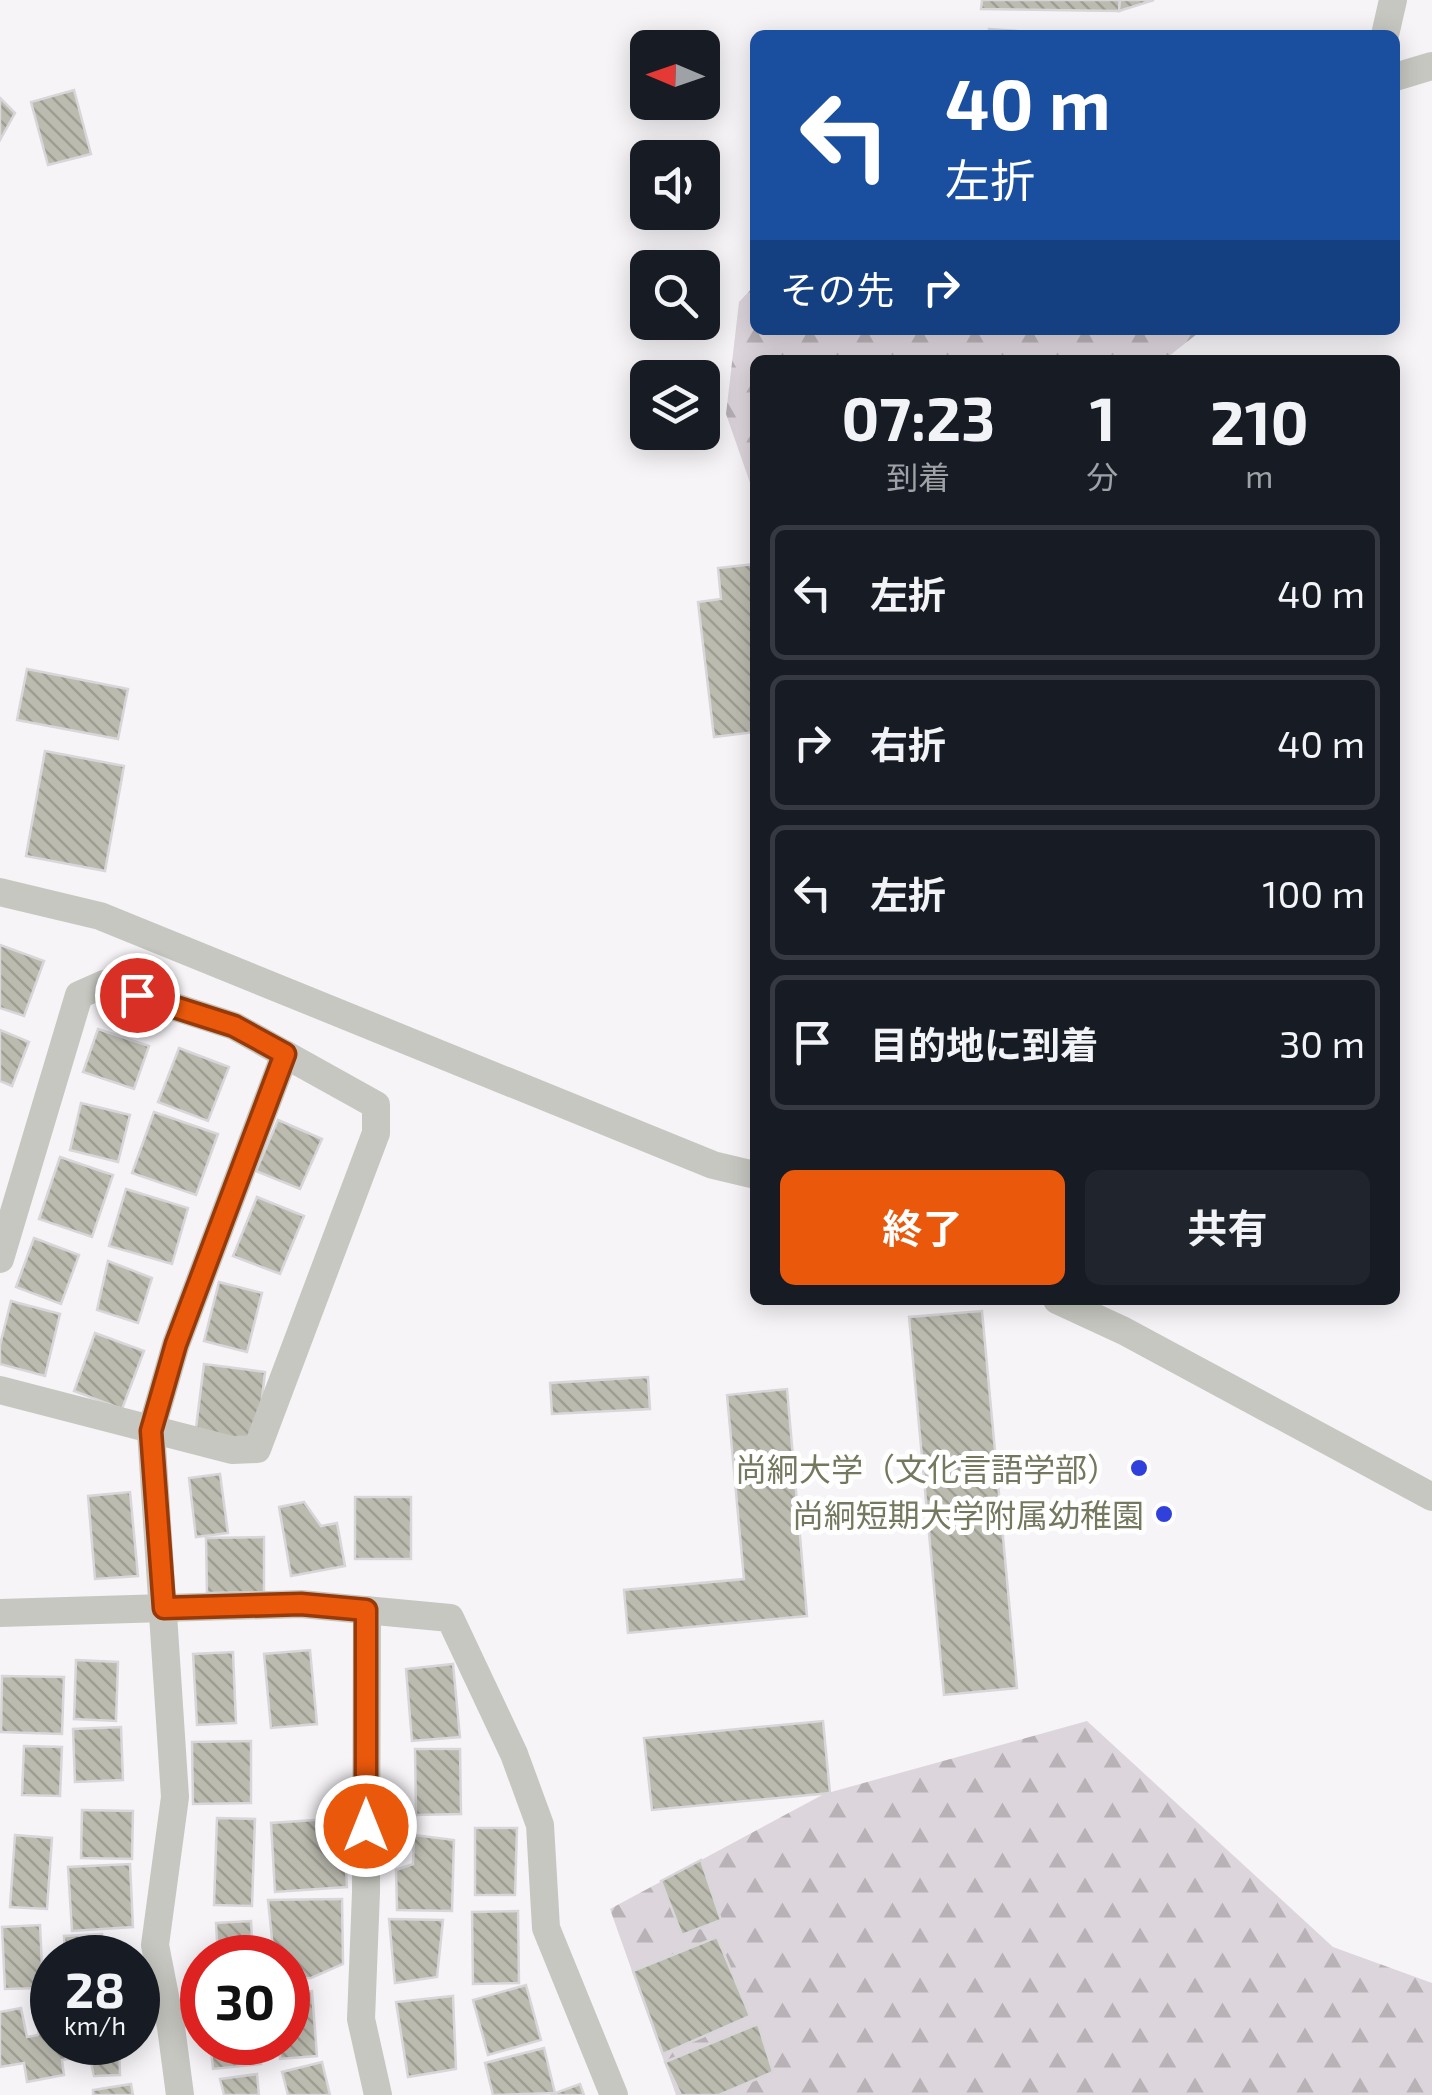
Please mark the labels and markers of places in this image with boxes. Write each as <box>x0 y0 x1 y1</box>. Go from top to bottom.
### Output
pin <box>95 953 180 1038</box>
place label: 尚絅大学（文化言語学部） <box>735 1449 1119 1487</box>
marker: 尚絅大学（文化言語学部） <box>1128 1457 1150 1479</box>
place label: 尚絅短期大学附属幼稚園 <box>792 1495 1144 1533</box>
marker: 尚絅短期大学附属幼稚園 <box>1153 1503 1175 1525</box>

